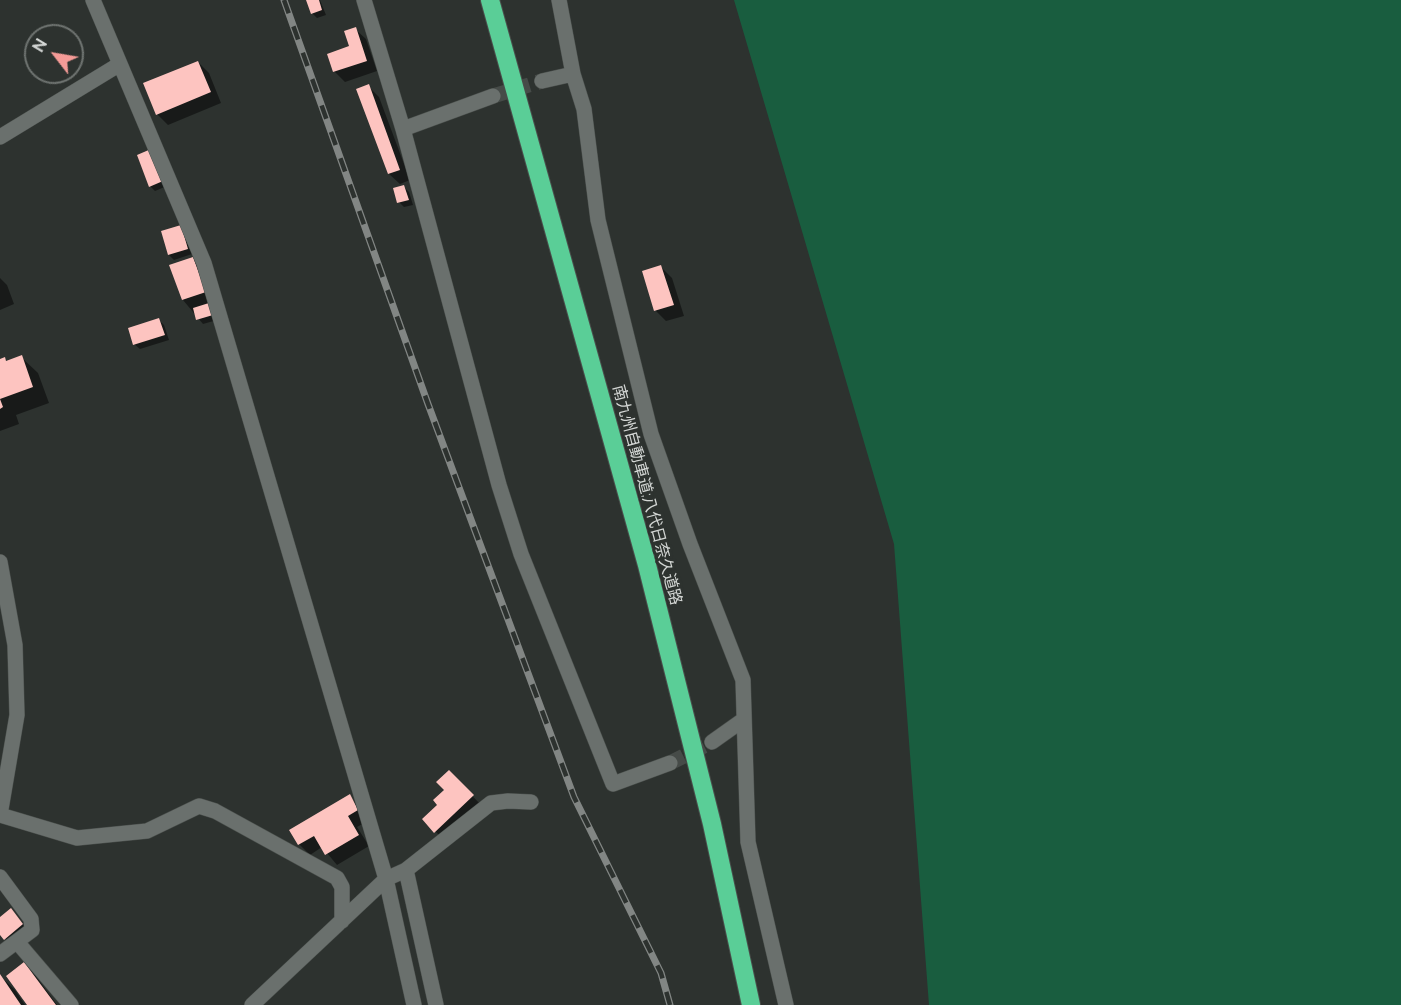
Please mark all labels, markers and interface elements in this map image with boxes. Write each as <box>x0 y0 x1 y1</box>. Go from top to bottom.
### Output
north arrow <box>24 24 84 84</box>
text: N <box>29 35 51 56</box>
street label: 南九州自動車道;八代日奈久道路 <box>608 383 686 607</box>

